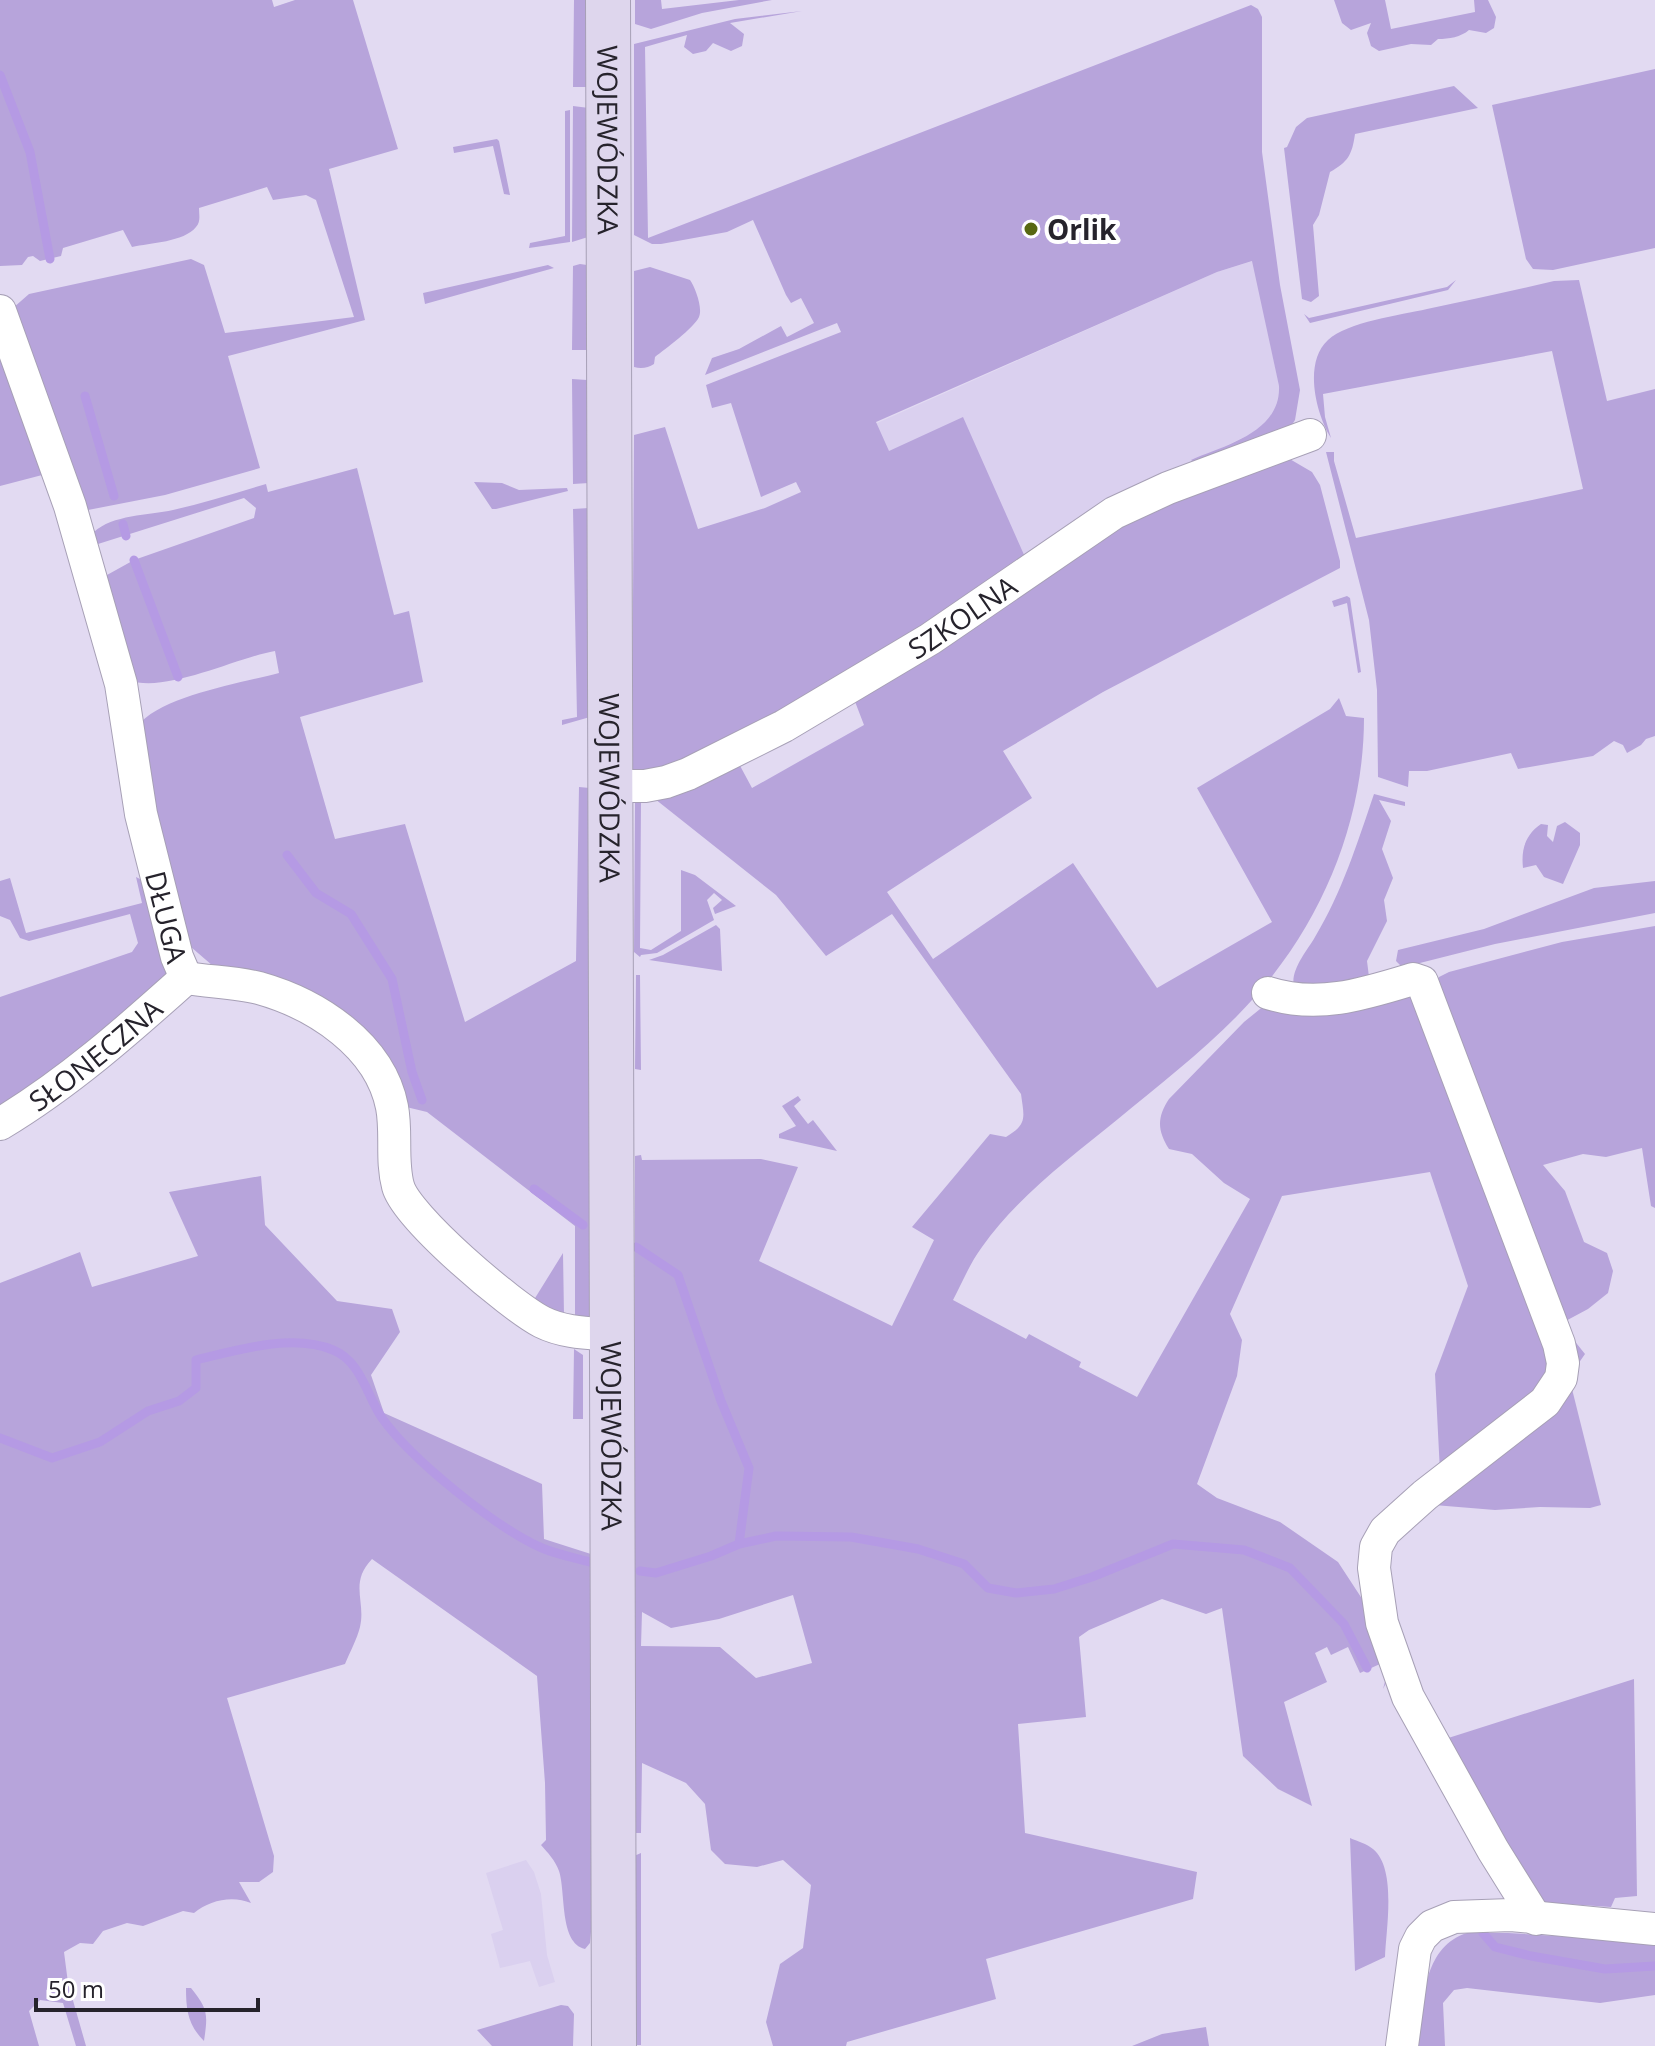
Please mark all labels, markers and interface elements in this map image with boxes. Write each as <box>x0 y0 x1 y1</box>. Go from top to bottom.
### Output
street label: WOJEWÓDZKA <box>589 45 628 235</box>
place label: Orlik <box>1047 210 1117 248</box>
marker: Orlik <box>1022 220 1040 238</box>
street label: SZKOLNA <box>901 566 1024 667</box>
street label: WOJEWÓDZKA <box>591 693 630 883</box>
street label: DŁUGA <box>137 867 197 967</box>
street label: SŁONECZNA <box>21 989 170 1119</box>
street label: WOJEWÓDZKA <box>593 1341 631 1531</box>
scale bar <box>36 1962 258 2012</box>
text: 50 m <box>48 1972 104 2005</box>

